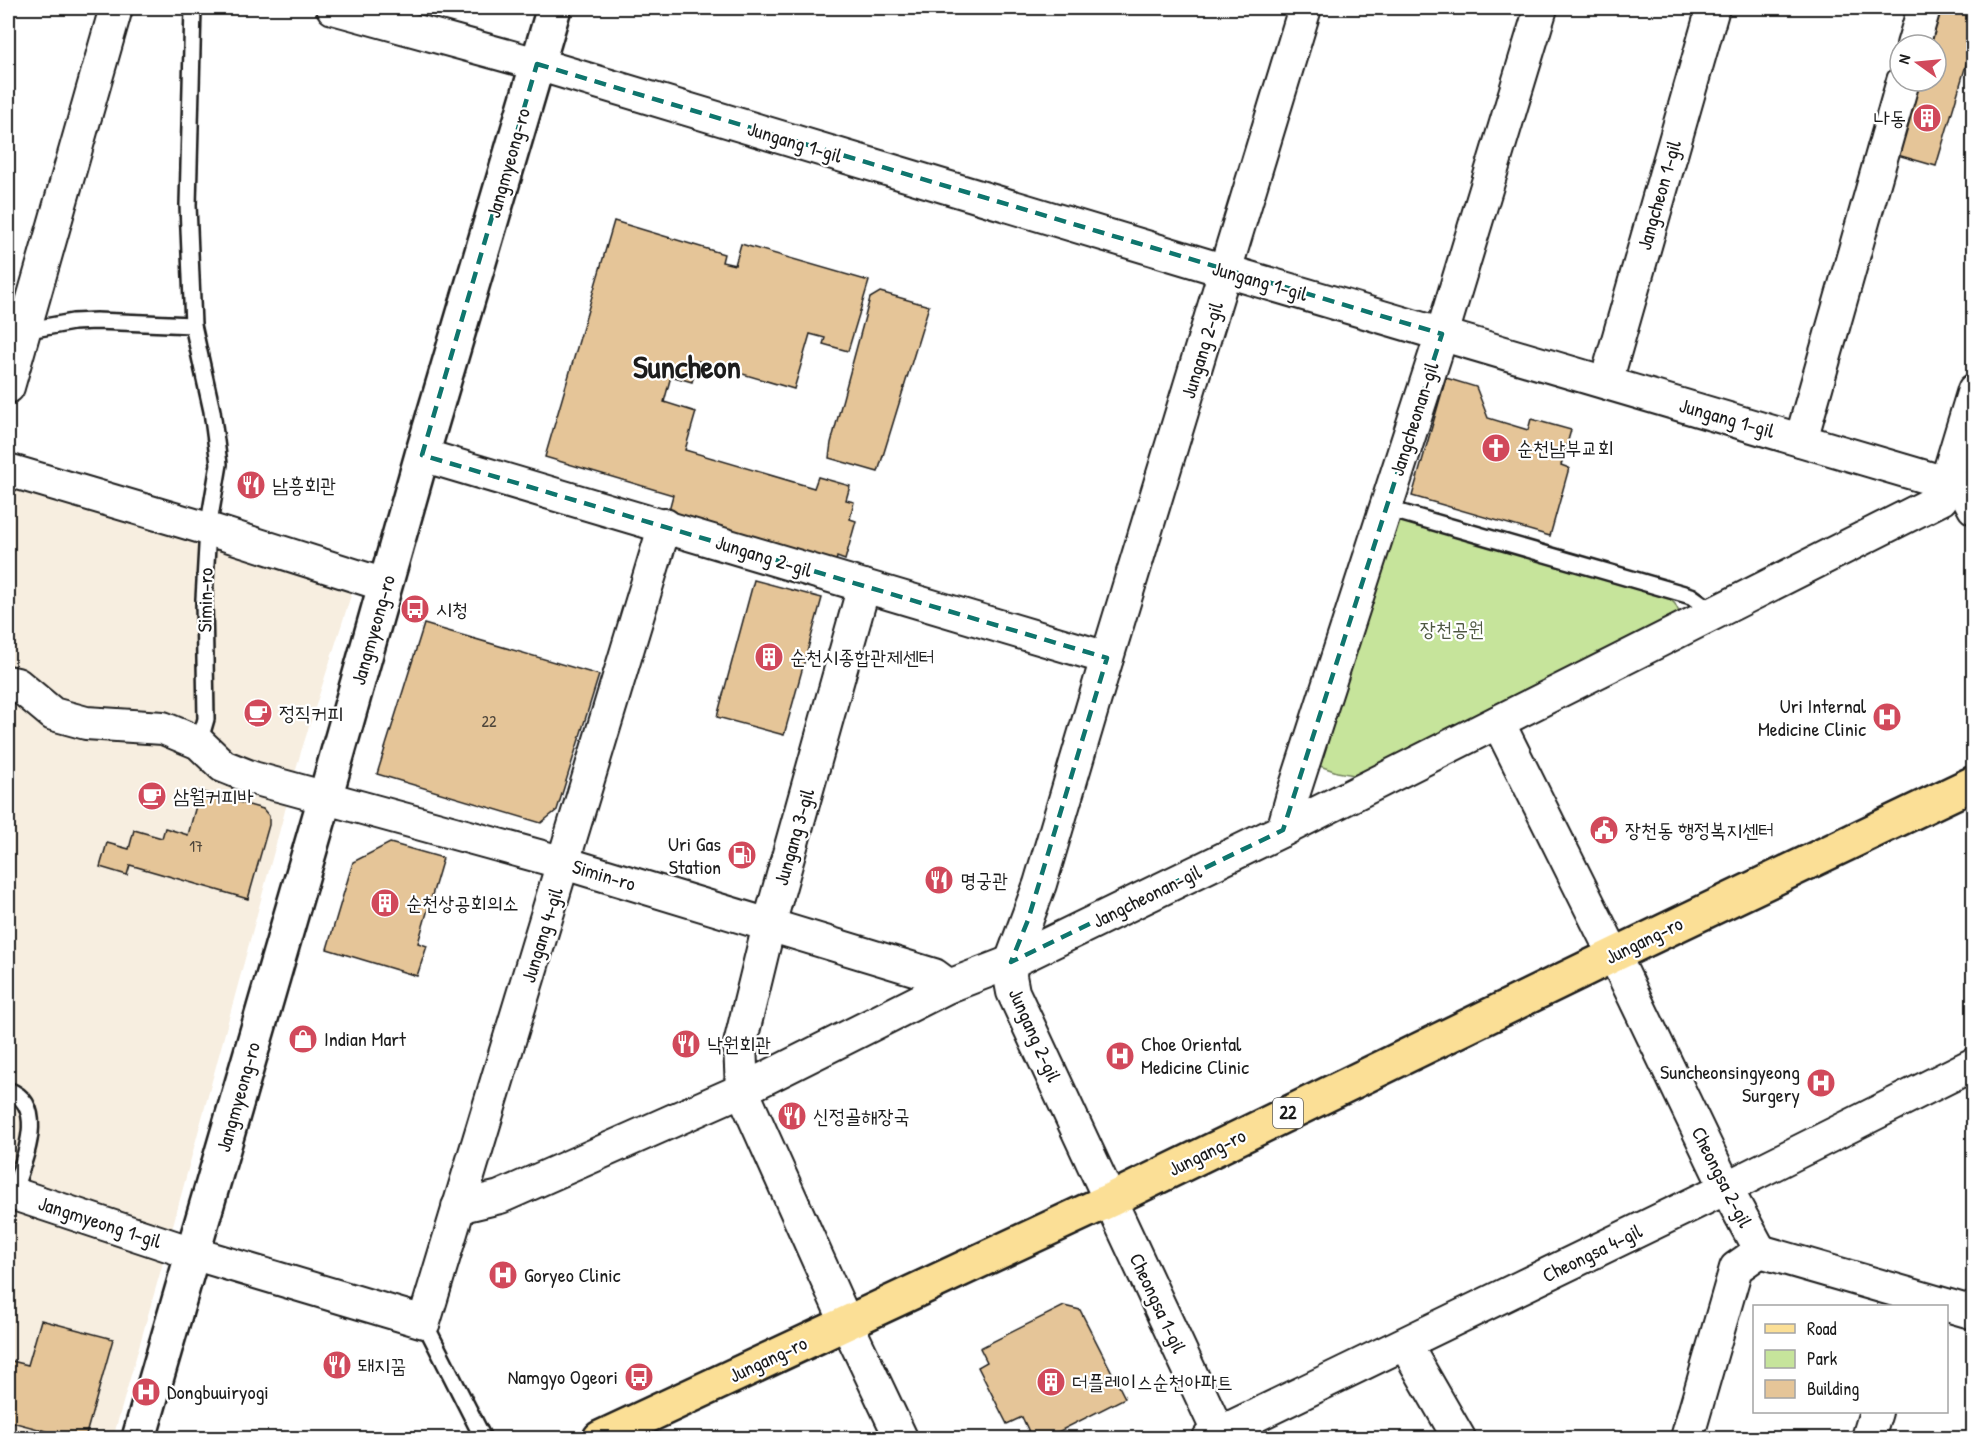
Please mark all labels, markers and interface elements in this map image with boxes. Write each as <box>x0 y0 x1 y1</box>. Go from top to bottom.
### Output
north arrow <box>1888 33 1948 93</box>
text: N <box>1892 52 1915 66</box>
building icon: 나동 <box>1911 102 1943 134</box>
place label: 나동 <box>1874 104 1906 131</box>
street label: Jangmyeong-ro <box>479 105 536 221</box>
street label: Jungang 1-gil <box>744 114 846 169</box>
street label: Jangcheon 1-gil <box>1630 136 1687 253</box>
street label: Jungang 1-gil <box>1209 254 1311 307</box>
street label: Jungang 2-gil <box>1174 298 1229 402</box>
district label: Suncheon <box>633 345 741 388</box>
street label: Jangcheonan-gil <box>1382 358 1445 479</box>
street label: Jungang 1-gil <box>1676 391 1778 444</box>
church icon: 순천남부교회 <box>1480 432 1512 464</box>
place label: 순천남부교회 <box>1517 434 1614 461</box>
restaurant icon: 남흥회관 <box>235 469 267 501</box>
place label: 남흥회관 <box>272 471 336 498</box>
street label: Jungang 2-gil <box>712 528 816 583</box>
street label: Simin-ro <box>190 567 219 633</box>
street label: Jangmyeong-ro <box>344 572 401 688</box>
bus stop icon: 시청 <box>399 593 431 625</box>
place label: 시청 <box>436 595 468 622</box>
park label: 장천공원 <box>1420 615 1484 642</box>
building icon: 순천시종합관제센터 <box>753 641 785 673</box>
place label: 순천시종합관제센터 <box>790 643 935 670</box>
place label: Uri Internal Medicine Clinic <box>1758 692 1867 742</box>
cafe icon: 정직커피 <box>242 697 274 729</box>
place label: 정직커피 <box>279 699 343 726</box>
hospital icon: Uri Internal Medicine Clinic <box>1871 701 1903 733</box>
house number: 22 <box>482 710 497 732</box>
cafe icon: 삼월커피바 <box>136 780 168 812</box>
place label: 삼월커피바 <box>173 782 253 809</box>
street label: Jungang 3-gil <box>767 785 820 888</box>
public building icon: 장천동 행정복지센터 <box>1588 814 1620 846</box>
place label: 장천동 행정복지센터 <box>1625 816 1774 843</box>
place label: Uri Gas Station <box>668 830 721 880</box>
house number: 17 <box>189 835 203 857</box>
fuel station icon: Uri Gas Station <box>726 839 758 871</box>
street label: Simin-ro <box>569 852 639 897</box>
street label: Jangcheonan-gil <box>1088 857 1206 934</box>
restaurant icon: 명궁관 <box>923 864 955 896</box>
place label: 명궁관 <box>960 866 1008 893</box>
street label: Jungang 4-gil <box>514 883 569 986</box>
building icon: 순천상공회의소 <box>369 887 401 919</box>
place label: 순천상공회의소 <box>406 889 519 916</box>
street label: Jungang-ro <box>1601 909 1687 970</box>
street label: Jungang 2-gil <box>1003 984 1068 1087</box>
shop icon: Indian Mart <box>287 1023 319 1055</box>
place label: Indian Mart <box>324 1025 407 1052</box>
restaurant icon: 낙원회관 <box>670 1028 702 1060</box>
place label: 낙원회관 <box>707 1030 771 1057</box>
place label: Choe Oriental Medicine Clinic <box>1141 1030 1249 1080</box>
street label: Jangmyeong-ro <box>209 1039 266 1155</box>
hospital icon: Choe Oriental Medicine Clinic <box>1104 1040 1136 1072</box>
place label: Suncheonsingyeong Surgery <box>1660 1058 1800 1108</box>
hospital icon: Suncheonsingyeong Surgery <box>1805 1067 1837 1099</box>
road number: 22 <box>1273 1098 1303 1128</box>
restaurant icon: 신정골해장국 <box>776 1100 808 1132</box>
place label: 신정골해장국 <box>813 1102 910 1129</box>
street label: Jungang-ro <box>1164 1121 1250 1182</box>
street label: Cheongsa 2-gil <box>1686 1122 1760 1232</box>
street label: Jangmyeong 1-gil <box>35 1189 166 1254</box>
street label: Cheongsa 4-gil <box>1537 1217 1647 1288</box>
street label: Cheongsa 1-gil <box>1124 1248 1194 1358</box>
hospital icon: Goryeo Clinic <box>487 1259 519 1291</box>
place label: Goryeo Clinic <box>524 1261 621 1288</box>
legend <box>1753 1305 1948 1413</box>
text: Road <box>1807 1316 1837 1341</box>
street label: Jungang-ro <box>724 1329 811 1388</box>
text: Park <box>1807 1346 1838 1371</box>
restaurant icon: 돼지꿈 <box>321 1349 353 1381</box>
place label: 돼지꿈 <box>358 1351 406 1378</box>
bus stop icon: Namgyo Ogeori <box>623 1361 655 1393</box>
place label: Namgyo Ogeori <box>508 1363 618 1390</box>
building icon: 더플레이스순천아파트 <box>1035 1366 1067 1398</box>
place label: 더플레이스순천아파트 <box>1072 1368 1233 1395</box>
hospital icon: Dongbuuiryogi <box>130 1376 162 1408</box>
text: Building <box>1807 1376 1859 1401</box>
place label: Dongbuuiryogi <box>167 1378 269 1405</box>

